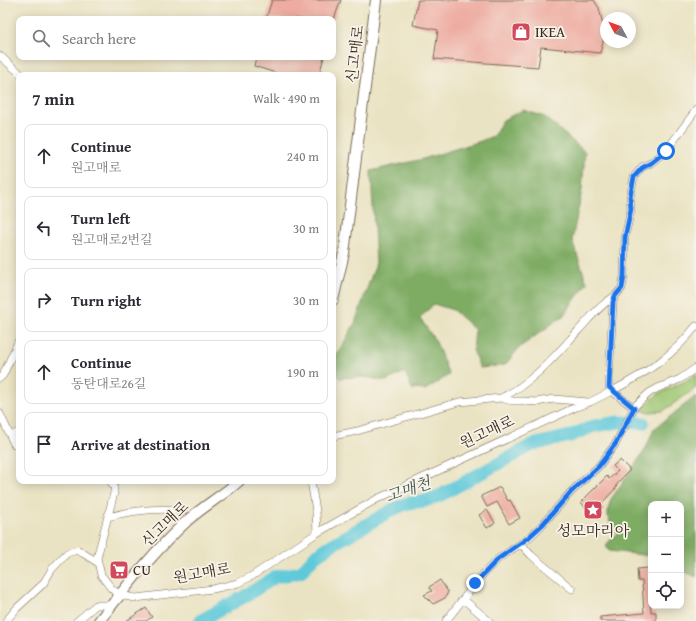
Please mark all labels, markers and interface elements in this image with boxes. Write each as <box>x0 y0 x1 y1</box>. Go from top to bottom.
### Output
north arrow <box>600 12 636 48</box>
search box <box>16 16 336 60</box>
shop icon: IKEA <box>510 21 532 43</box>
place label: IKEA <box>535 21 565 42</box>
street label: 신고매로 <box>341 23 369 84</box>
icon: search <box>30 27 52 49</box>
text: Search here <box>62 28 136 49</box>
text: 7 min <box>32 86 74 111</box>
text: Walk · 490 m <box>253 89 320 108</box>
text: Continue <box>71 136 132 157</box>
route start <box>657 142 675 160</box>
icon: ahead <box>33 145 55 167</box>
text: 240 m <box>287 147 319 166</box>
text: 원고매로 <box>71 158 121 177</box>
text: Turn left <box>71 208 130 229</box>
icon: left <box>33 217 55 239</box>
text: 30 m <box>293 219 319 238</box>
text: 원고매로2번길 <box>71 230 153 249</box>
icon: right <box>33 289 55 311</box>
text: Turn right <box>71 290 142 311</box>
text: 30 m <box>293 291 319 310</box>
text: Continue <box>71 352 132 373</box>
icon: ahead <box>33 361 55 383</box>
text: 190 m <box>287 363 319 382</box>
text: 동탄대로26길 <box>71 374 146 393</box>
street label: 원고매로 <box>456 410 518 453</box>
icon: arrive <box>33 433 55 455</box>
text: Arrive at destination <box>71 434 210 455</box>
water label: 고매천 <box>382 470 435 508</box>
street label: 신고매로 <box>137 496 193 551</box>
place icon: 성모마리아 <box>582 499 604 521</box>
map controls <box>648 501 684 609</box>
button: + <box>648 501 684 537</box>
place label: 성모마리아 <box>557 520 630 541</box>
button: − <box>648 537 684 573</box>
street label: 원고매로 <box>172 557 233 588</box>
supermarket icon: CU <box>108 559 130 581</box>
place label: CU <box>133 559 151 580</box>
button: locate <box>648 573 684 609</box>
route end <box>466 574 484 592</box>

